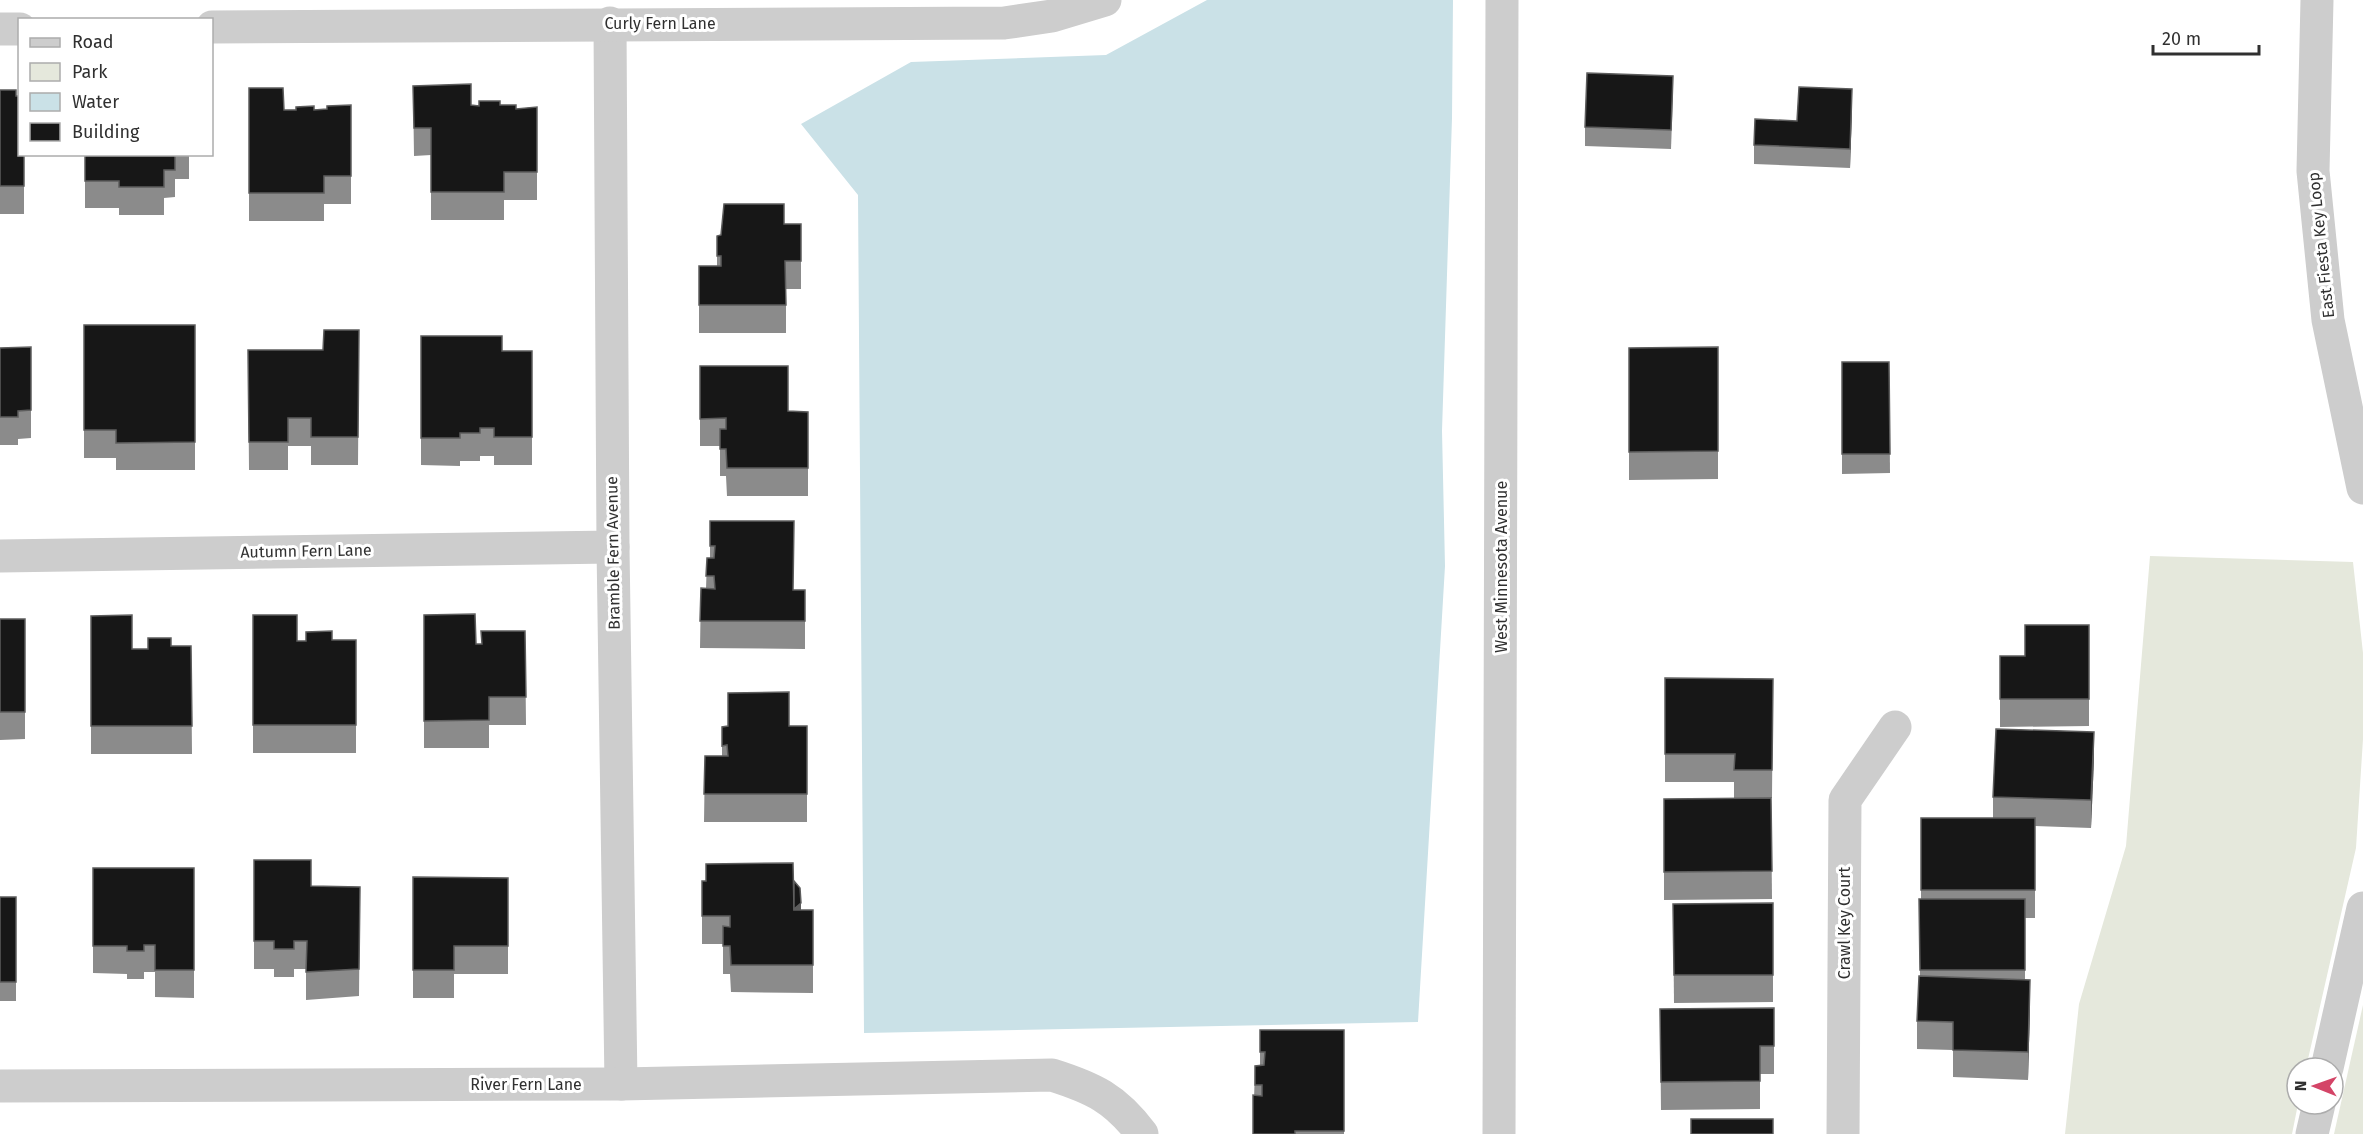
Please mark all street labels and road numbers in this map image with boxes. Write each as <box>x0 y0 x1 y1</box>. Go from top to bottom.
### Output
street label: Curly Fern Lane <box>604 14 716 33</box>
street label: East Fiesta Key Loop <box>2304 171 2338 319</box>
street label: Bramble Fern Avenue <box>602 476 624 630</box>
street label: West Minnesota Avenue <box>1492 481 1511 653</box>
street label: Autumn Fern Lane <box>240 540 372 562</box>
street label: Crawl Key Court <box>1835 866 1854 979</box>
street label: River Fern Lane <box>470 1075 582 1094</box>

